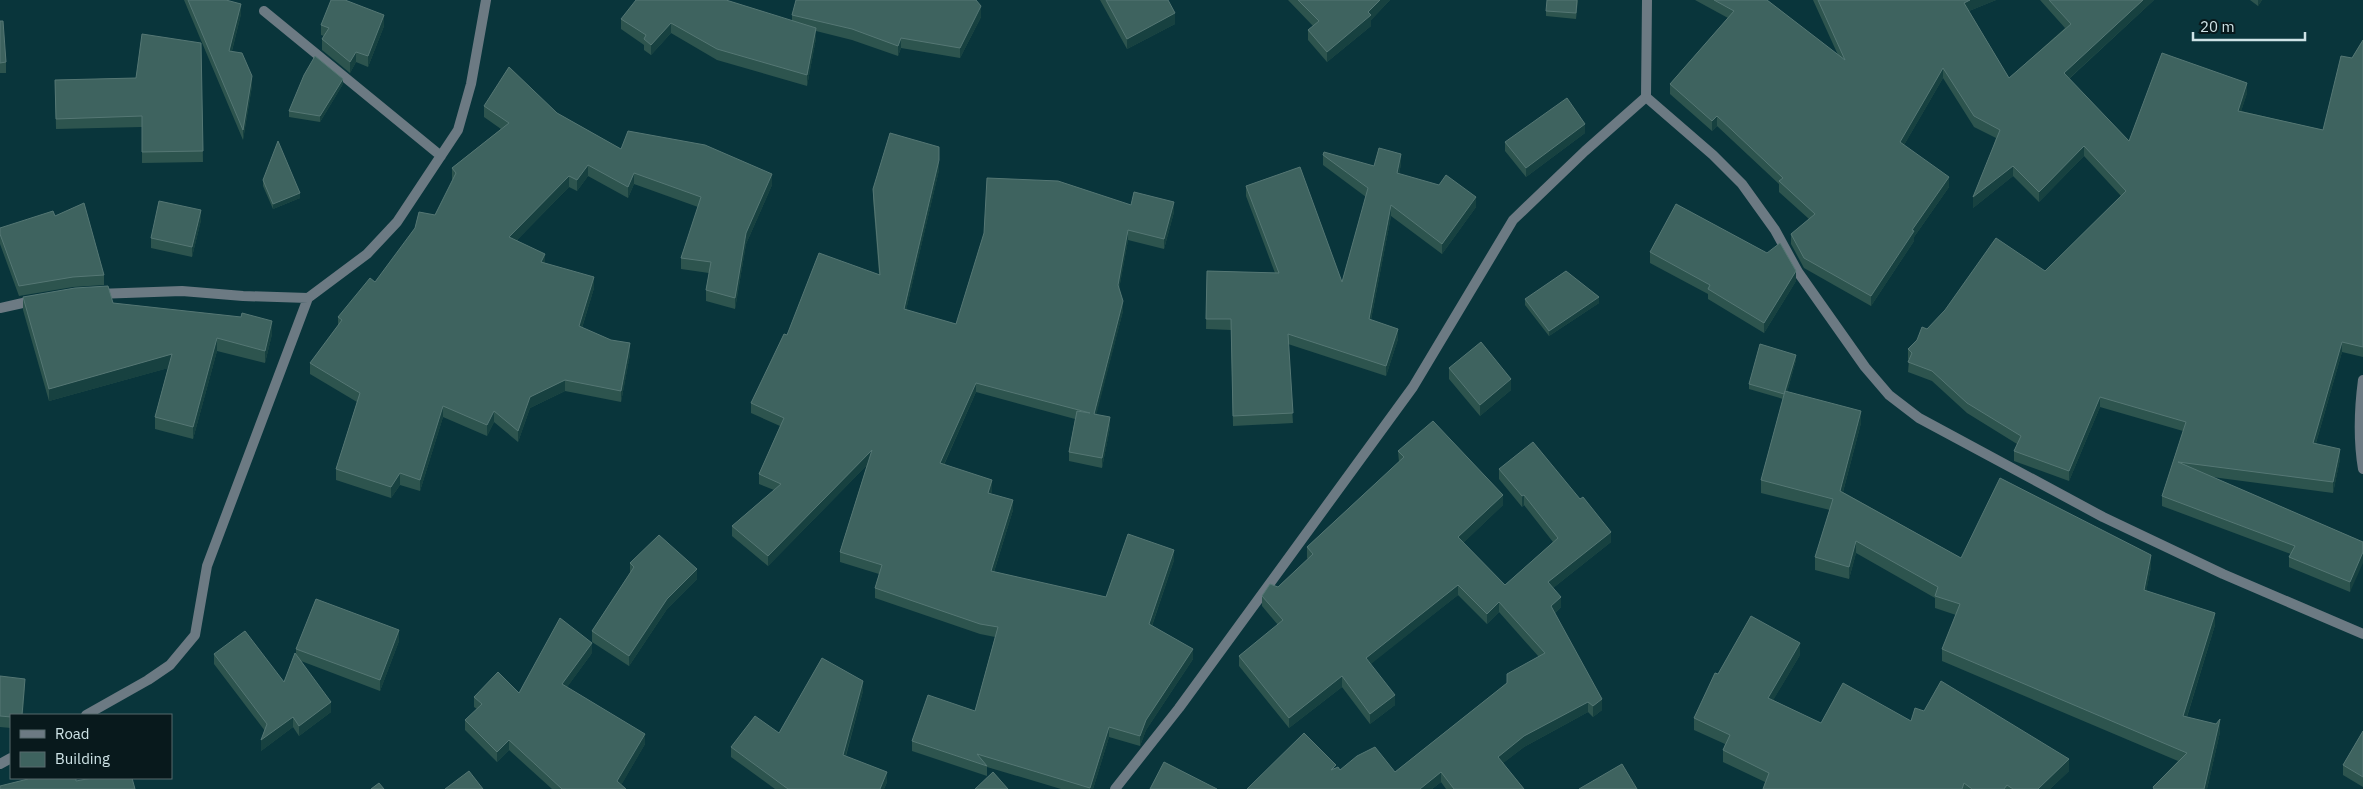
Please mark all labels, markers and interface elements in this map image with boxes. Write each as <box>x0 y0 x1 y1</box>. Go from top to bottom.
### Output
scale bar <box>2193 10 2306 42</box>
text: 20 m <box>2200 17 2235 36</box>
legend <box>10 714 172 779</box>
text: Road <box>55 724 90 743</box>
text: Building <box>55 749 110 768</box>

